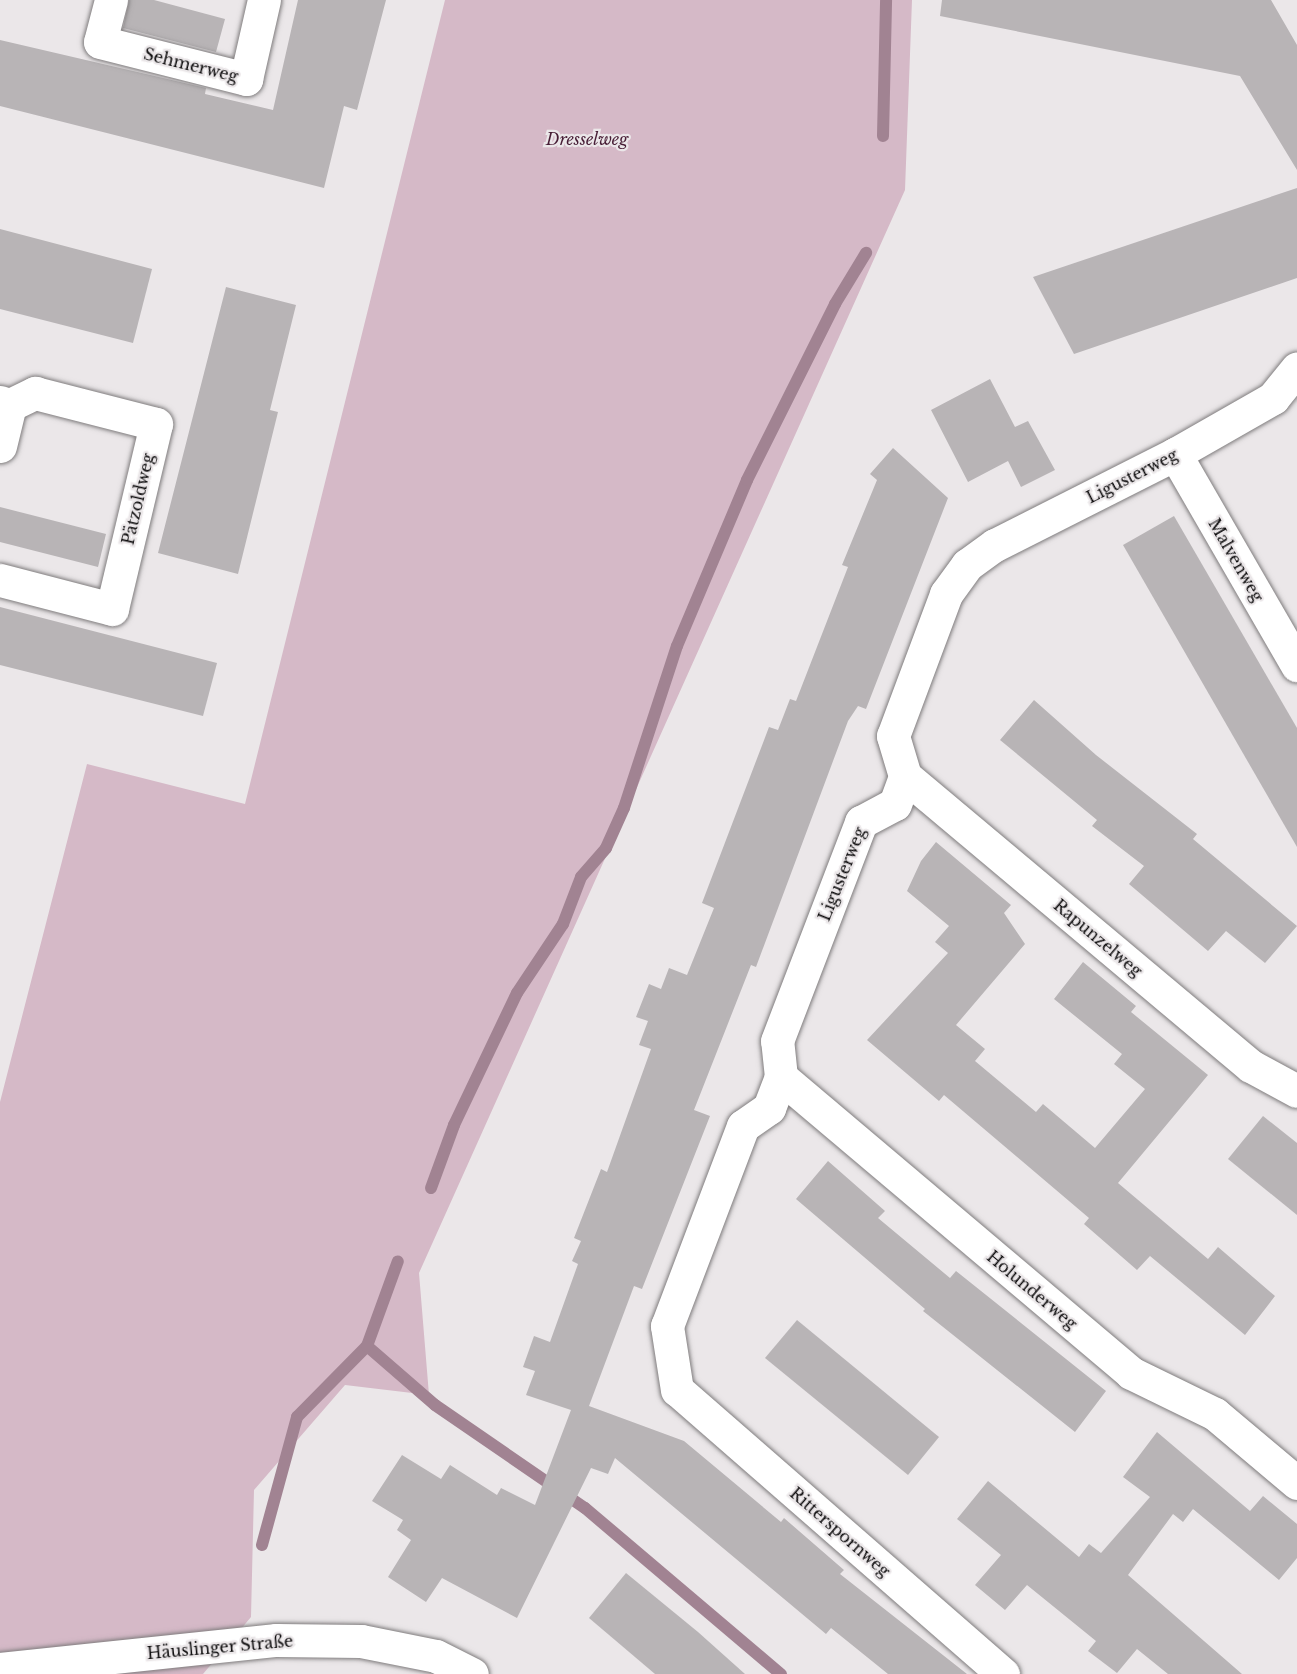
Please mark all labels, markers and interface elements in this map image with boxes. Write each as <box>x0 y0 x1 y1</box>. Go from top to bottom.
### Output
street label: Sehmerweg <box>142 44 240 86</box>
park label: Dresselweg <box>546 129 628 149</box>
street label: Ligusterweg <box>1083 445 1181 507</box>
street label: Pätzoldweg <box>118 451 158 547</box>
street label: Malvenweg <box>1204 515 1268 605</box>
street label: Ligusterweg <box>814 824 870 924</box>
street label: Rapunzelweg <box>1050 895 1146 981</box>
street label: Holunderweg <box>983 1247 1081 1333</box>
street label: Ritterspornweg <box>786 1483 894 1581</box>
street label: Häuslinger Straße <box>146 1631 294 1663</box>

